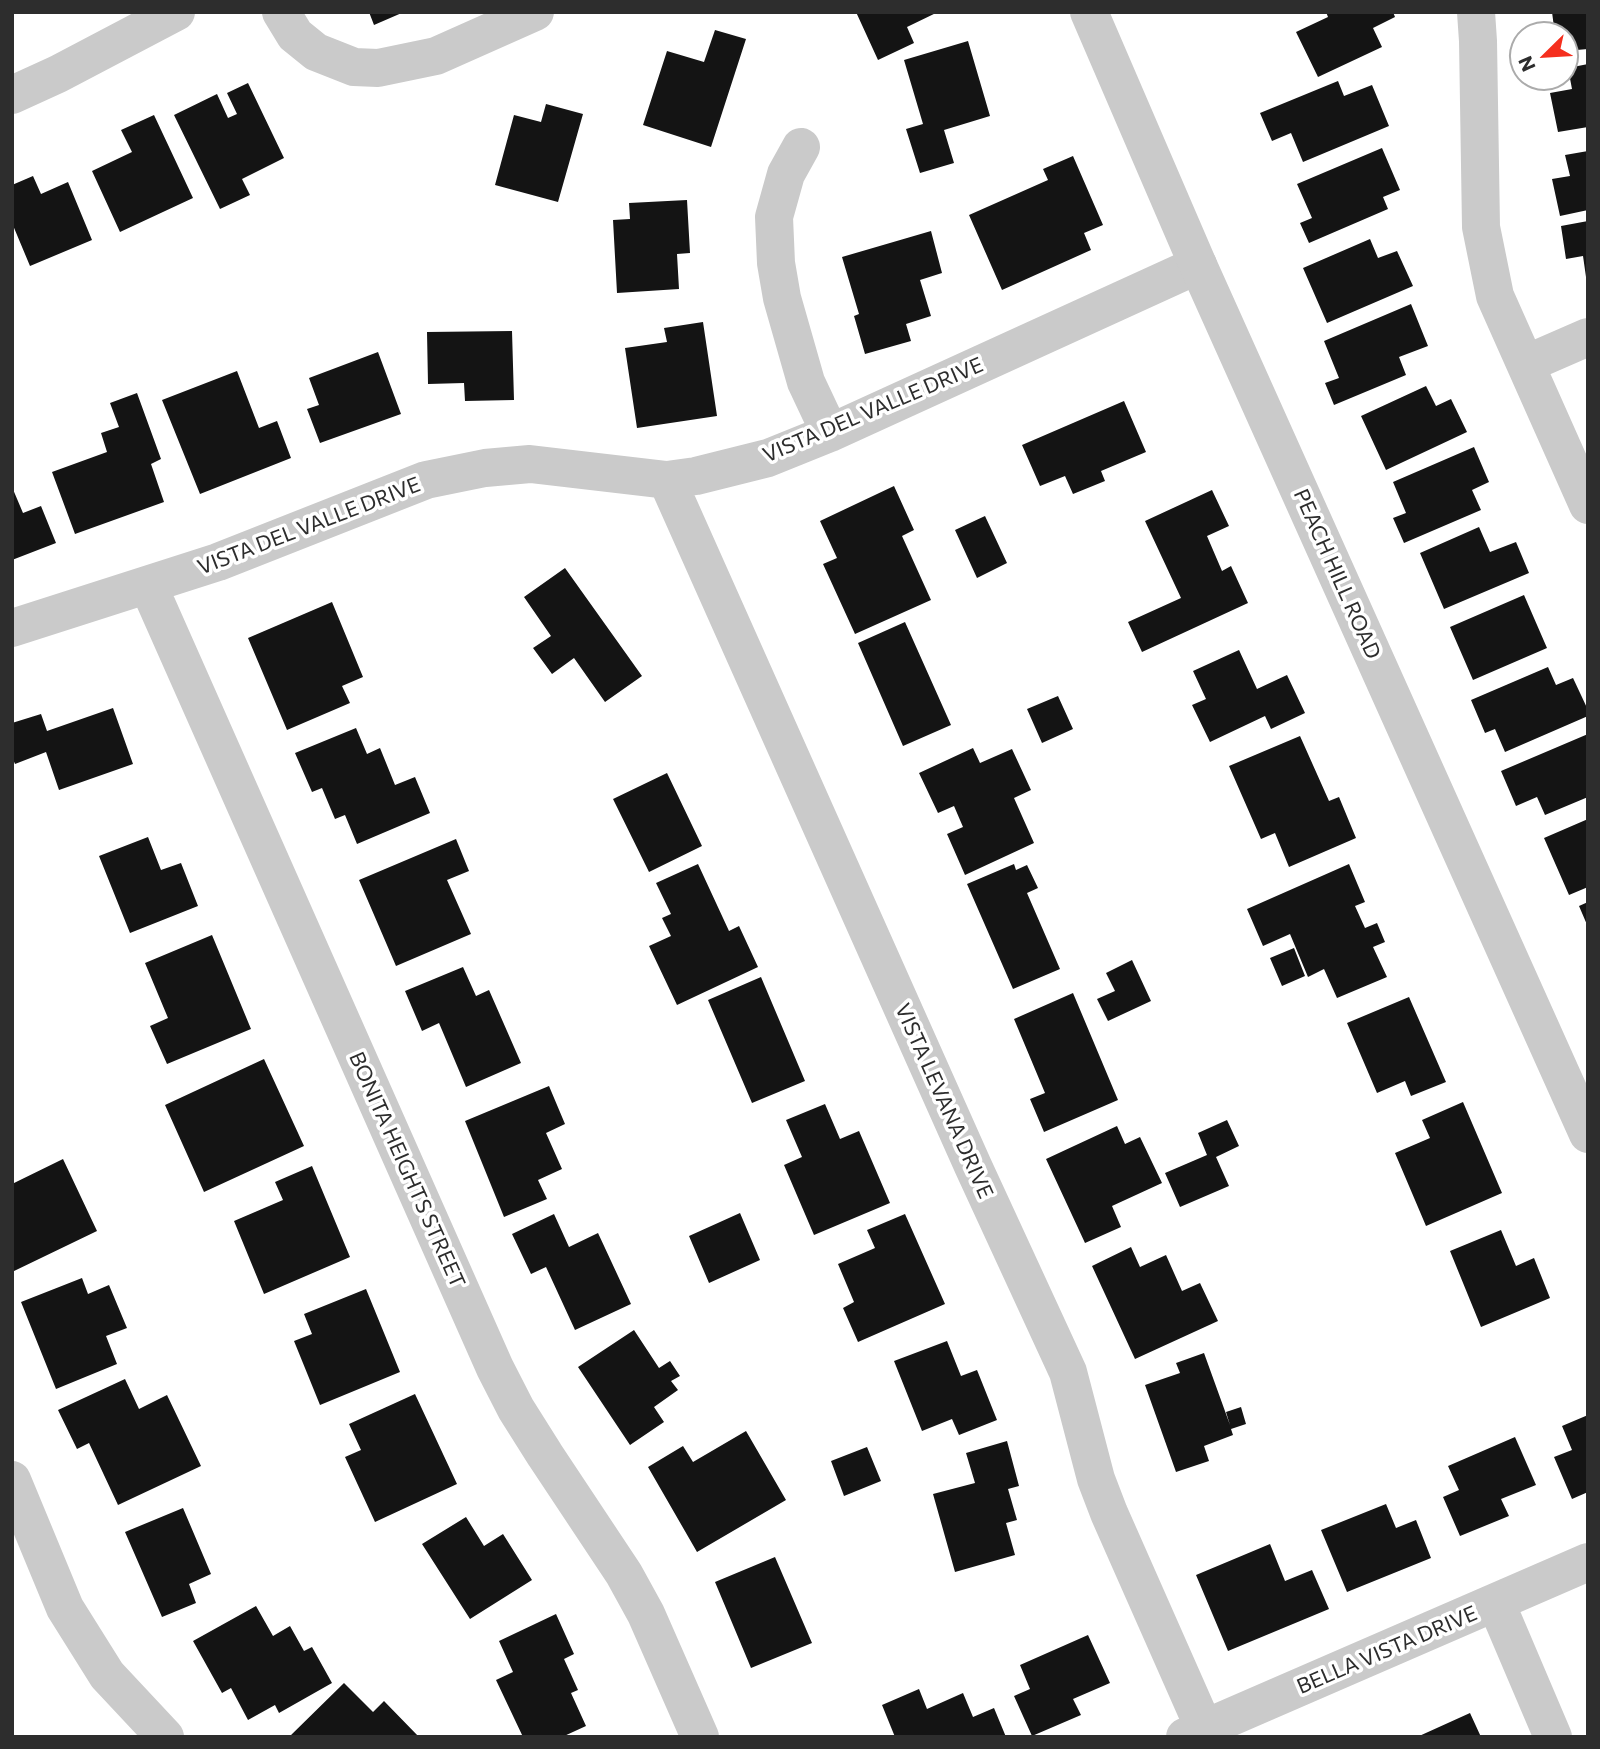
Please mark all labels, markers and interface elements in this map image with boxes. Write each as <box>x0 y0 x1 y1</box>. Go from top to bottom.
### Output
north arrow <box>1509 21 1579 91</box>
text: N <box>1513 53 1540 75</box>
street label: VISTA DEL VALLE DRIVE <box>759 352 987 468</box>
street label: VISTA DEL VALLE DRIVE <box>194 472 424 580</box>
street label: PEACH HILL ROAD <box>1288 485 1386 663</box>
street label: VISTA LEVANA DRIVE <box>890 1000 998 1202</box>
street label: BONITA HEIGHTS STREET <box>344 1048 470 1292</box>
street label: BELLA VISTA DRIVE <box>1293 1601 1481 1699</box>

